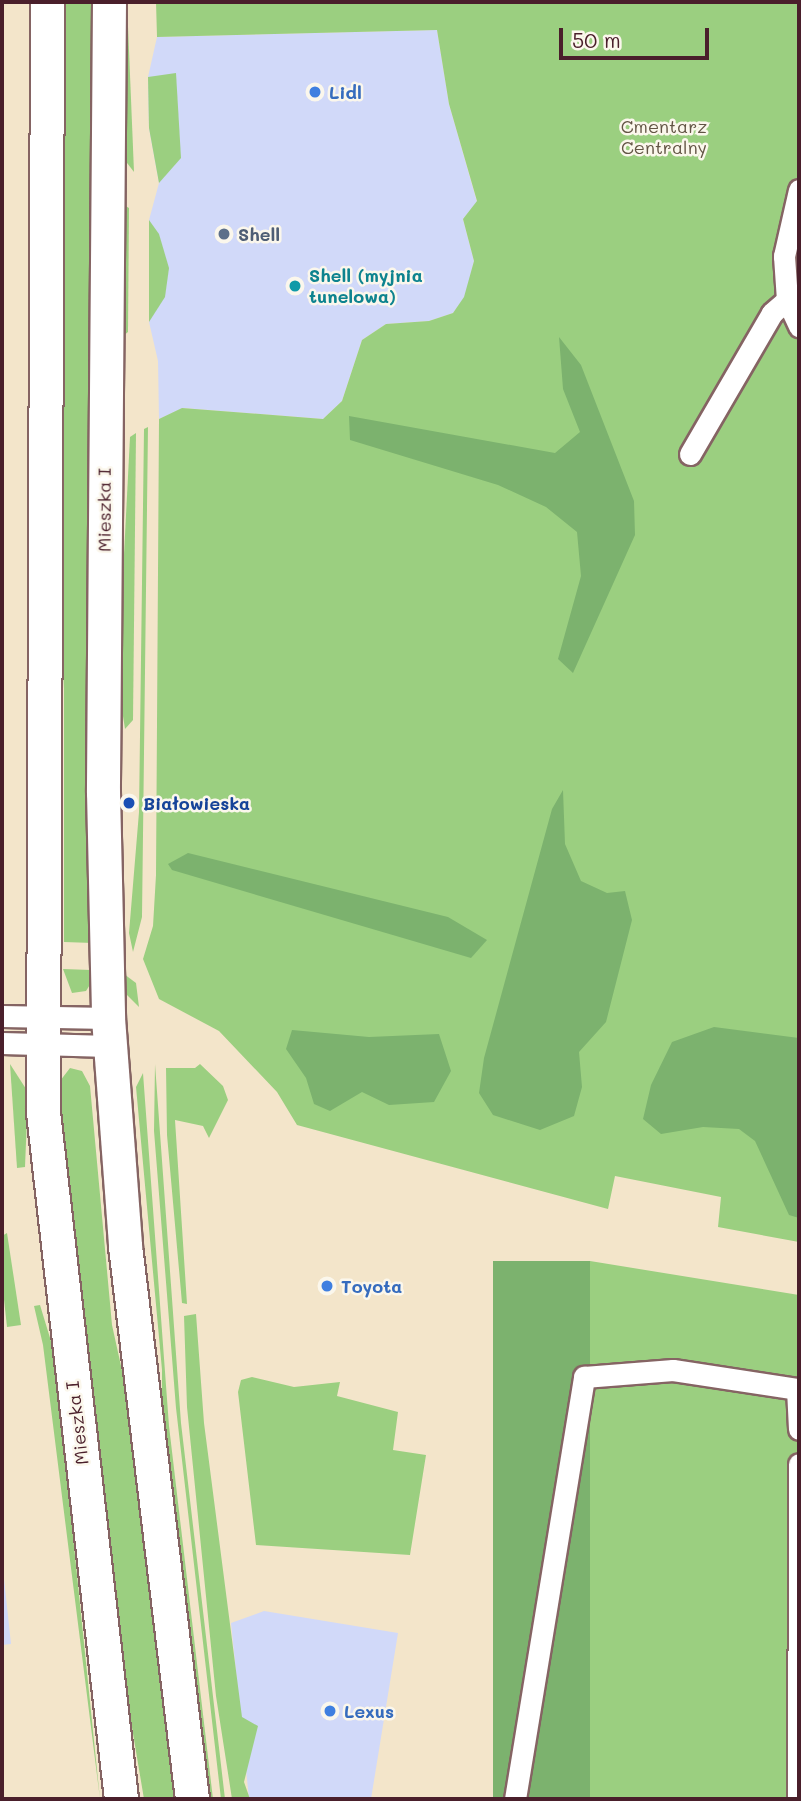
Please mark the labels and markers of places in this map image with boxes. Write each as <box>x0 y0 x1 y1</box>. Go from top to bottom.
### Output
place label: Lidl <box>329 81 362 103</box>
marker: Lidl <box>307 84 323 100</box>
place label: Shell <box>238 223 280 245</box>
marker: Shell <box>216 226 232 242</box>
place label: Shell (myjnia tunelowa) <box>309 265 423 308</box>
marker: Shell (myjnia tunelowa) <box>287 278 303 294</box>
place label: Białowieska <box>143 792 250 814</box>
marker: Białowieska <box>121 795 137 811</box>
place label: Toyota <box>341 1275 402 1297</box>
marker: Toyota <box>319 1278 335 1294</box>
place label: Lexus <box>344 1700 394 1722</box>
marker: Lexus <box>322 1703 338 1719</box>

